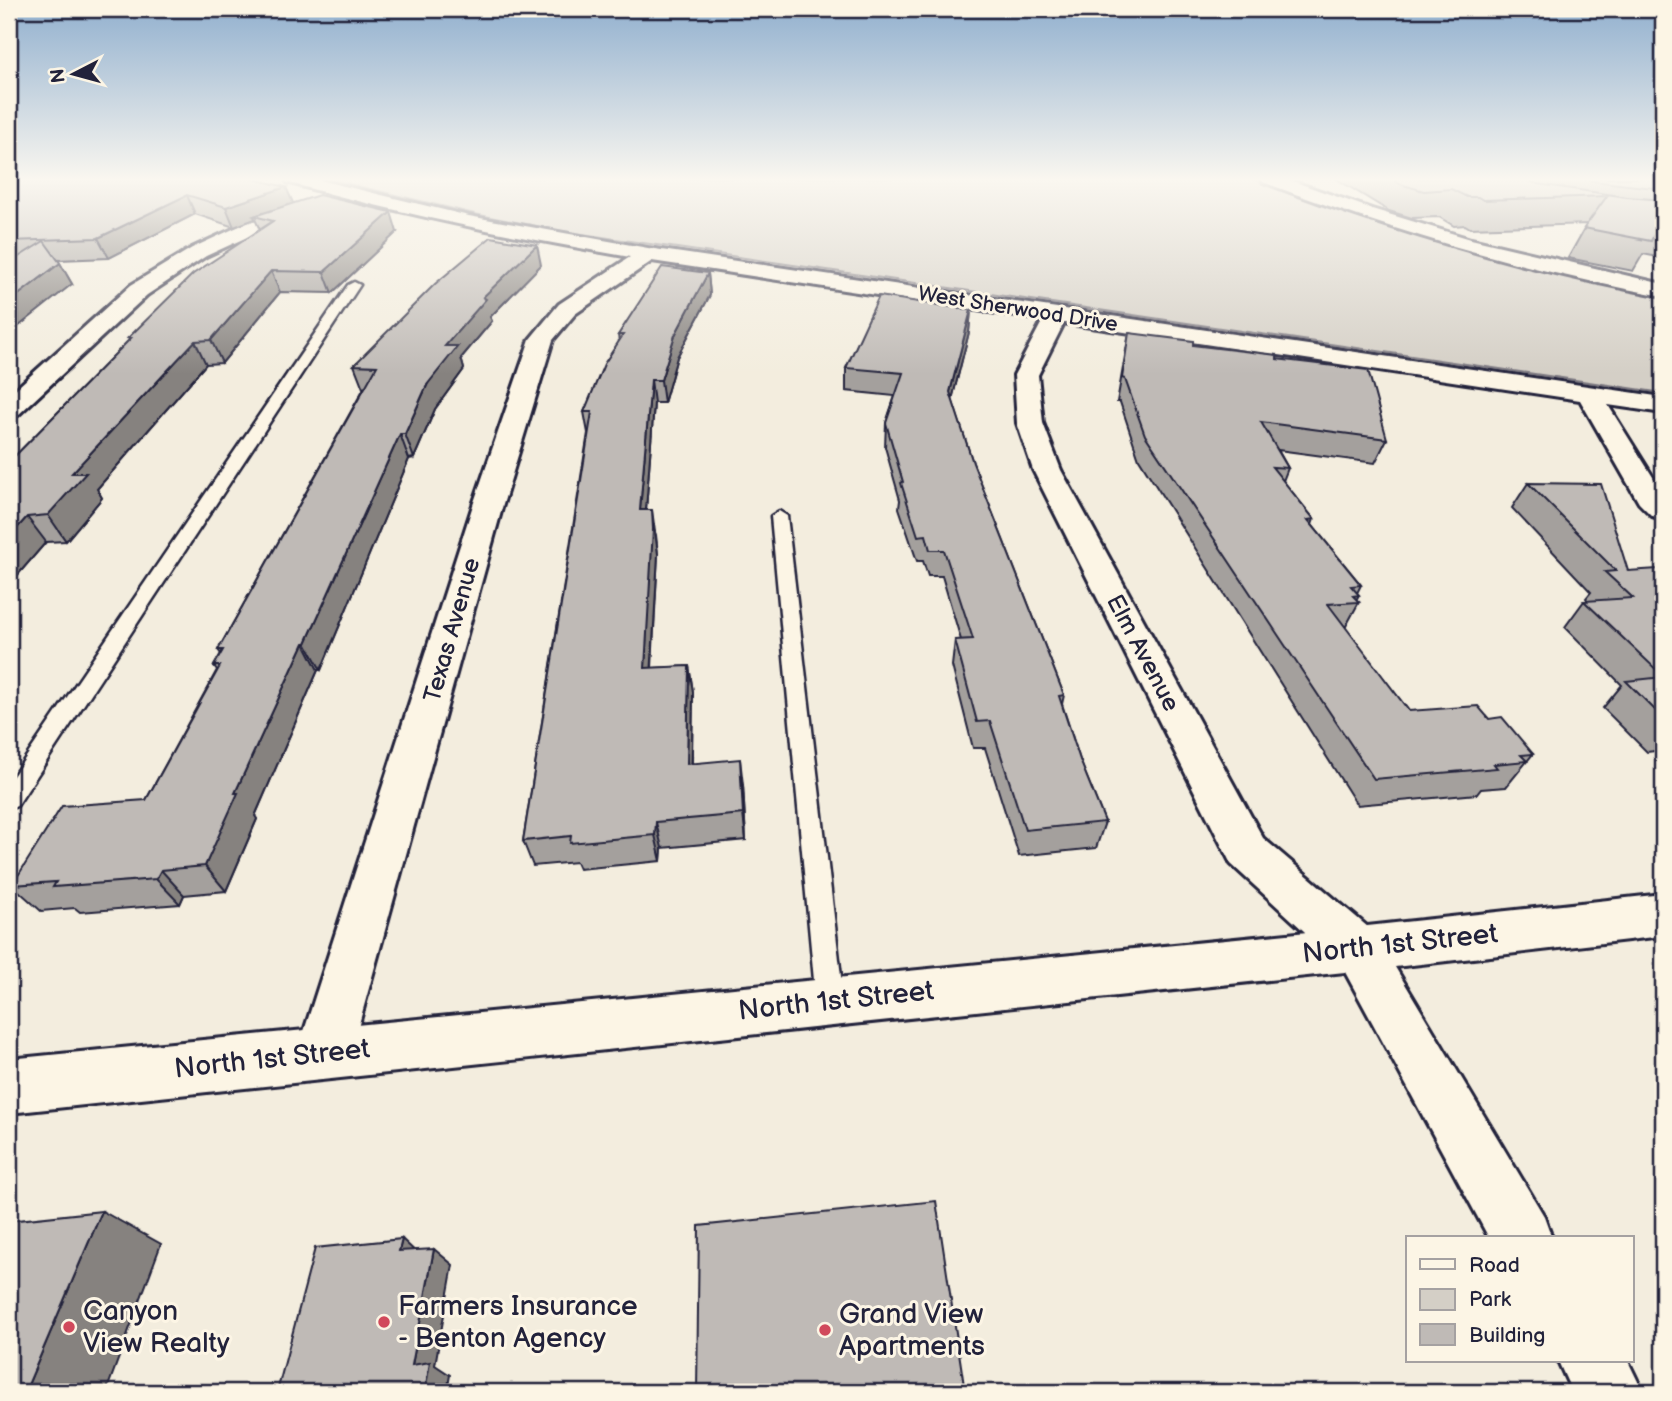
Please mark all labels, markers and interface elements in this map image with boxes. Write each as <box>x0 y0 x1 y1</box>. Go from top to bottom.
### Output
north arrow <box>38 38 108 108</box>
text: N <box>46 67 71 84</box>
street label: West Sherwood Drive <box>916 281 1120 337</box>
street label: Texas Avenue <box>418 554 486 706</box>
street label: Elm Avenue <box>1100 590 1186 716</box>
street label: North 1st Street <box>1301 917 1500 971</box>
street label: North 1st Street <box>737 974 936 1028</box>
street label: North 1st Street <box>173 1032 372 1086</box>
legend <box>1406 1236 1634 1362</box>
text: Road <box>1469 1253 1520 1278</box>
text: Park <box>1469 1287 1512 1312</box>
place label: Farmers Insurance - Benton Agency <box>398 1290 638 1355</box>
place label: Canyon View Realty <box>83 1295 230 1360</box>
place label: Grand View Apartments <box>839 1298 985 1363</box>
marker: Farmers Insurance - Benton Agency <box>376 1314 392 1330</box>
marker: Canyon View Realty <box>61 1319 77 1335</box>
marker: Grand View Apartments <box>817 1322 833 1338</box>
text: Building <box>1469 1323 1545 1348</box>

